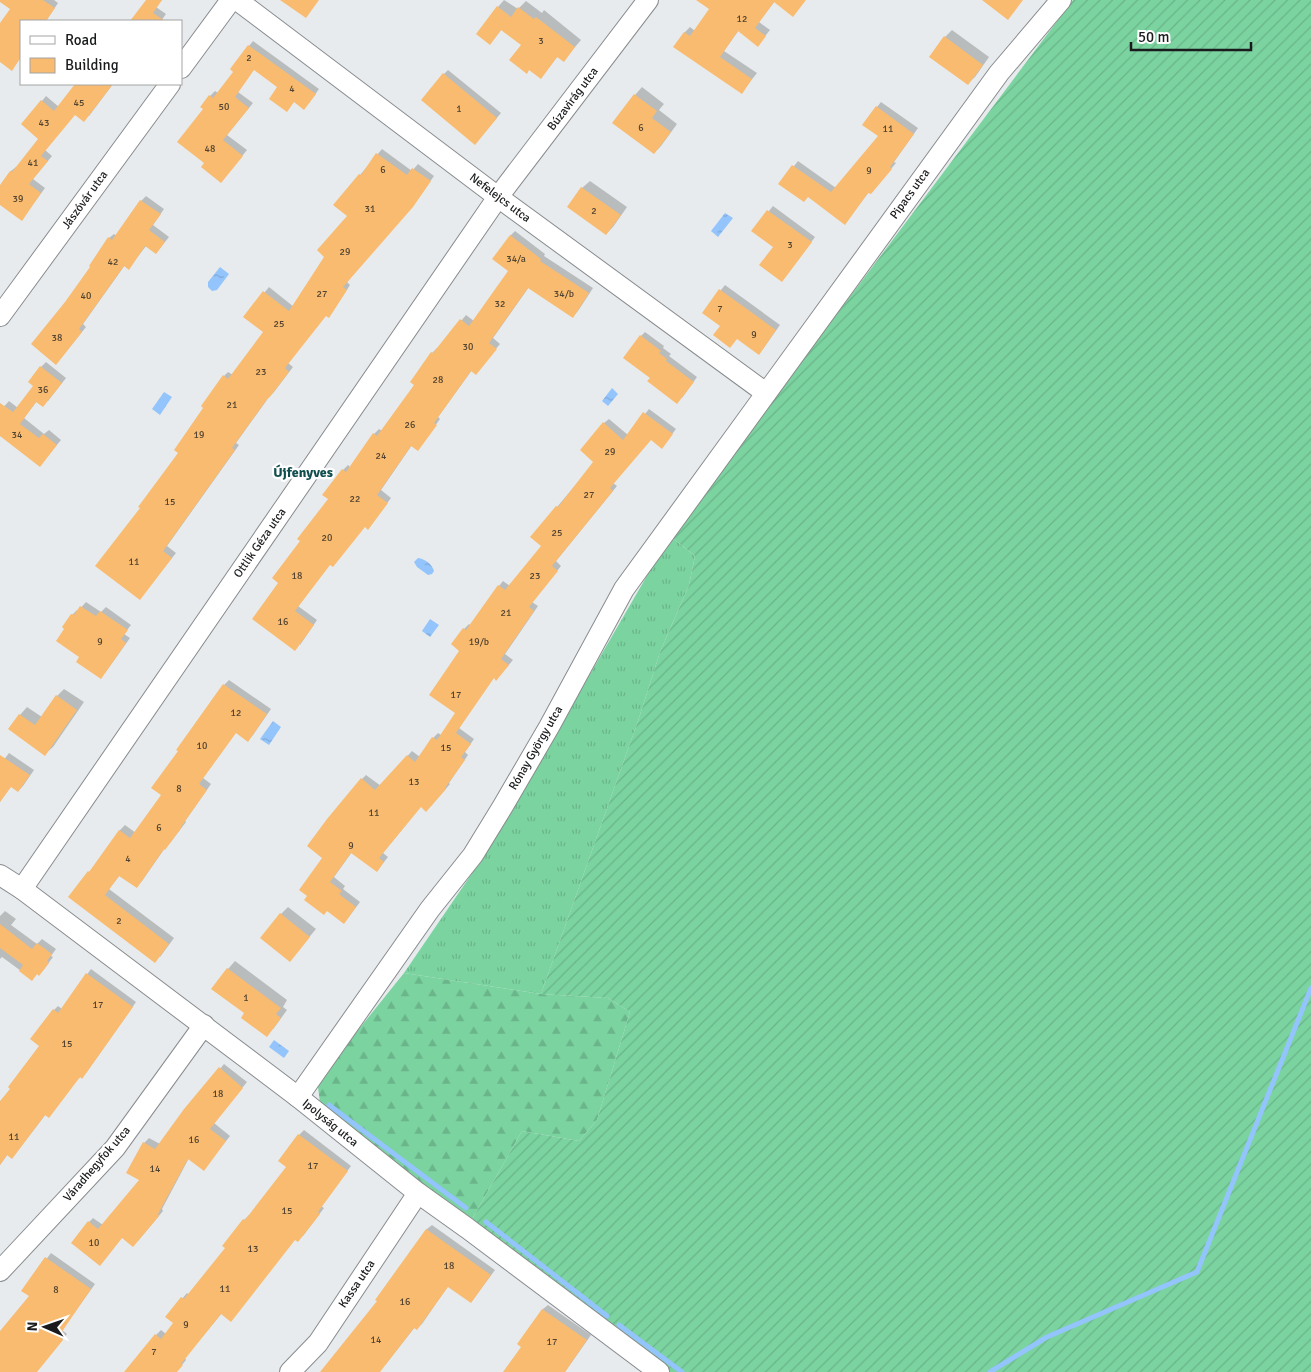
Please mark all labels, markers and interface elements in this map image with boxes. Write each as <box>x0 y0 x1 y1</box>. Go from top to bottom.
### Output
house number: 12 <box>737 13 747 25</box>
legend <box>20 20 182 85</box>
scale bar <box>1131 20 1251 52</box>
text: 50 m <box>1138 28 1169 46</box>
text: Road <box>65 31 97 49</box>
house number: 3 <box>538 35 544 47</box>
house number: 2 <box>246 52 252 64</box>
text: Building <box>65 56 119 74</box>
street label: Búzavirág utca <box>544 64 602 134</box>
house number: 4 <box>289 83 295 95</box>
house number: 45 <box>74 97 84 109</box>
house number: 50 <box>219 101 229 113</box>
house number: 1 <box>456 103 462 115</box>
house number: 43 <box>39 117 49 129</box>
house number: 6 <box>638 122 644 134</box>
house number: 11 <box>883 123 893 135</box>
house number: 48 <box>205 143 215 155</box>
house number: 41 <box>28 157 38 169</box>
house number: 6 <box>380 164 386 176</box>
house number: 9 <box>866 165 872 177</box>
street label: Pipacs utca <box>887 166 933 222</box>
street label: Jászóvár utca <box>59 168 111 232</box>
street label: Nefelejcs utca <box>466 170 534 226</box>
house number: 39 <box>13 193 23 205</box>
house number: 31 <box>365 203 375 215</box>
house number: 2 <box>591 205 597 217</box>
house number: 3 <box>787 239 793 251</box>
house number: 29 <box>340 246 350 258</box>
house number: 34/a <box>506 253 526 265</box>
house number: 42 <box>108 256 118 268</box>
house number: 27 <box>317 288 327 300</box>
house number: 34/b <box>554 288 574 300</box>
house number: 40 <box>81 290 91 302</box>
house number: 32 <box>495 298 505 310</box>
house number: 7 <box>717 303 723 315</box>
house number: 25 <box>274 318 284 330</box>
house number: 9 <box>751 329 757 341</box>
house number: 38 <box>52 332 62 344</box>
house number: 30 <box>463 341 473 353</box>
house number: 23 <box>256 366 266 378</box>
house number: 28 <box>433 374 443 386</box>
house number: 36 <box>38 384 48 396</box>
house number: 21 <box>227 399 237 411</box>
house number: 26 <box>405 419 415 431</box>
house number: 34 <box>12 429 23 441</box>
house number: 19 <box>194 429 204 441</box>
house number: 29 <box>605 446 615 458</box>
house number: 24 <box>376 450 387 462</box>
district label: Újfenyves <box>273 464 333 481</box>
house number: 27 <box>584 489 594 501</box>
house number: 22 <box>350 493 360 505</box>
house number: 15 <box>165 496 175 508</box>
street label: Ottlik Géza utca <box>230 505 290 581</box>
house number: 25 <box>552 527 562 539</box>
house number: 20 <box>322 532 332 544</box>
house number: 11 <box>129 556 139 568</box>
house number: 18 <box>292 570 302 582</box>
house number: 23 <box>530 570 540 582</box>
house number: 21 <box>501 607 511 619</box>
house number: 16 <box>278 616 288 628</box>
house number: 9 <box>97 636 103 648</box>
house number: 19/b <box>469 636 489 648</box>
house number: 17 <box>451 689 461 701</box>
street label: Rónay György utca <box>506 703 566 793</box>
house number: 12 <box>231 707 241 719</box>
house number: 10 <box>197 740 207 752</box>
house number: 15 <box>441 742 451 754</box>
house number: 13 <box>409 776 419 788</box>
house number: 8 <box>176 783 182 795</box>
house number: 11 <box>369 807 379 819</box>
house number: 6 <box>156 822 162 834</box>
house number: 9 <box>348 840 354 852</box>
house number: 4 <box>125 853 131 865</box>
house number: 2 <box>116 915 122 927</box>
house number: 1 <box>243 992 249 1004</box>
house number: 17 <box>93 999 103 1011</box>
house number: 15 <box>62 1038 72 1050</box>
house number: 18 <box>213 1088 223 1100</box>
street label: Ipolyság utca <box>299 1096 361 1150</box>
street label: Váradhegyfok utca <box>60 1123 134 1205</box>
house number: 11 <box>9 1131 19 1143</box>
house number: 16 <box>189 1134 199 1146</box>
house number: 17 <box>308 1160 318 1172</box>
house number: 14 <box>150 1163 161 1175</box>
house number: 15 <box>282 1205 292 1217</box>
house number: 10 <box>89 1237 99 1249</box>
house number: 13 <box>248 1243 258 1255</box>
street label: Kassa utca <box>335 1257 379 1311</box>
house number: 18 <box>444 1260 454 1272</box>
house number: 11 <box>220 1283 230 1295</box>
house number: 8 <box>53 1284 59 1296</box>
house number: 16 <box>400 1296 410 1308</box>
north arrow <box>20 1302 70 1352</box>
house number: 9 <box>183 1319 189 1331</box>
text: N <box>24 1321 41 1332</box>
house number: 14 <box>371 1334 382 1346</box>
house number: 17 <box>547 1336 557 1348</box>
house number: 7 <box>151 1346 157 1358</box>

